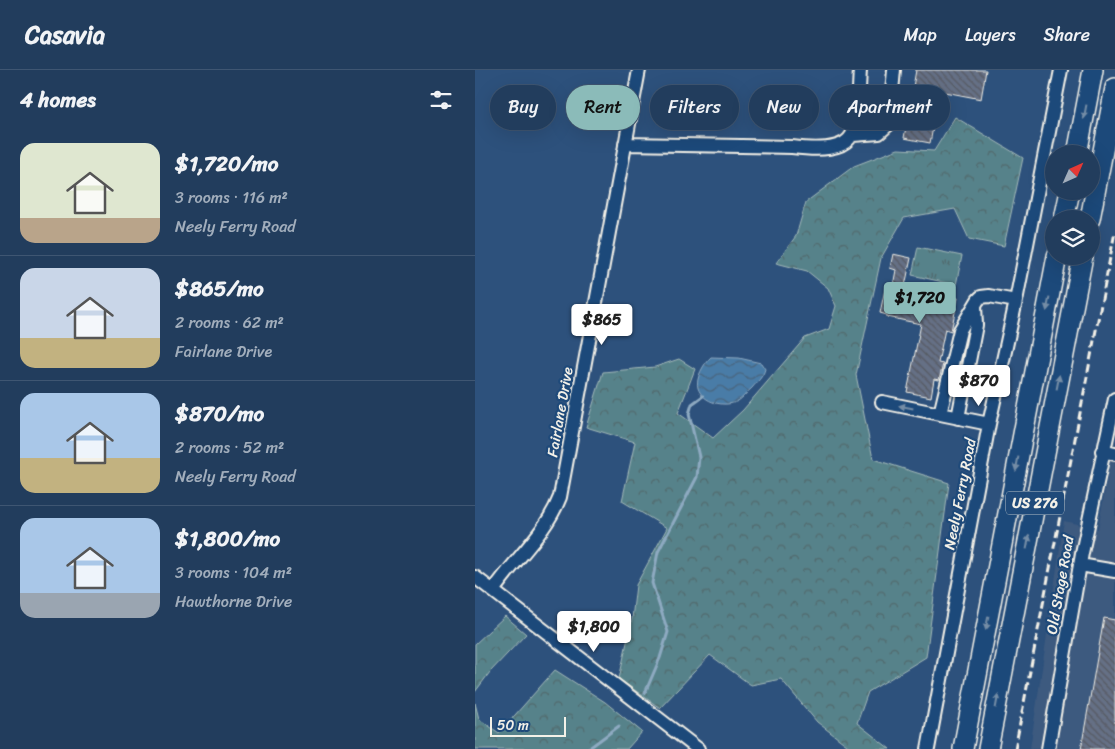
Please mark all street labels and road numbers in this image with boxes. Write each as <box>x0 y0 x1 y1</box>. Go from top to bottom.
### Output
street label: Fairlane Drive <box>539 365 581 459</box>
street label: Neely Ferry Road <box>936 435 984 552</box>
road number: US 276 <box>1006 492 1064 514</box>
street label: Old Stage Road <box>1039 532 1082 636</box>

